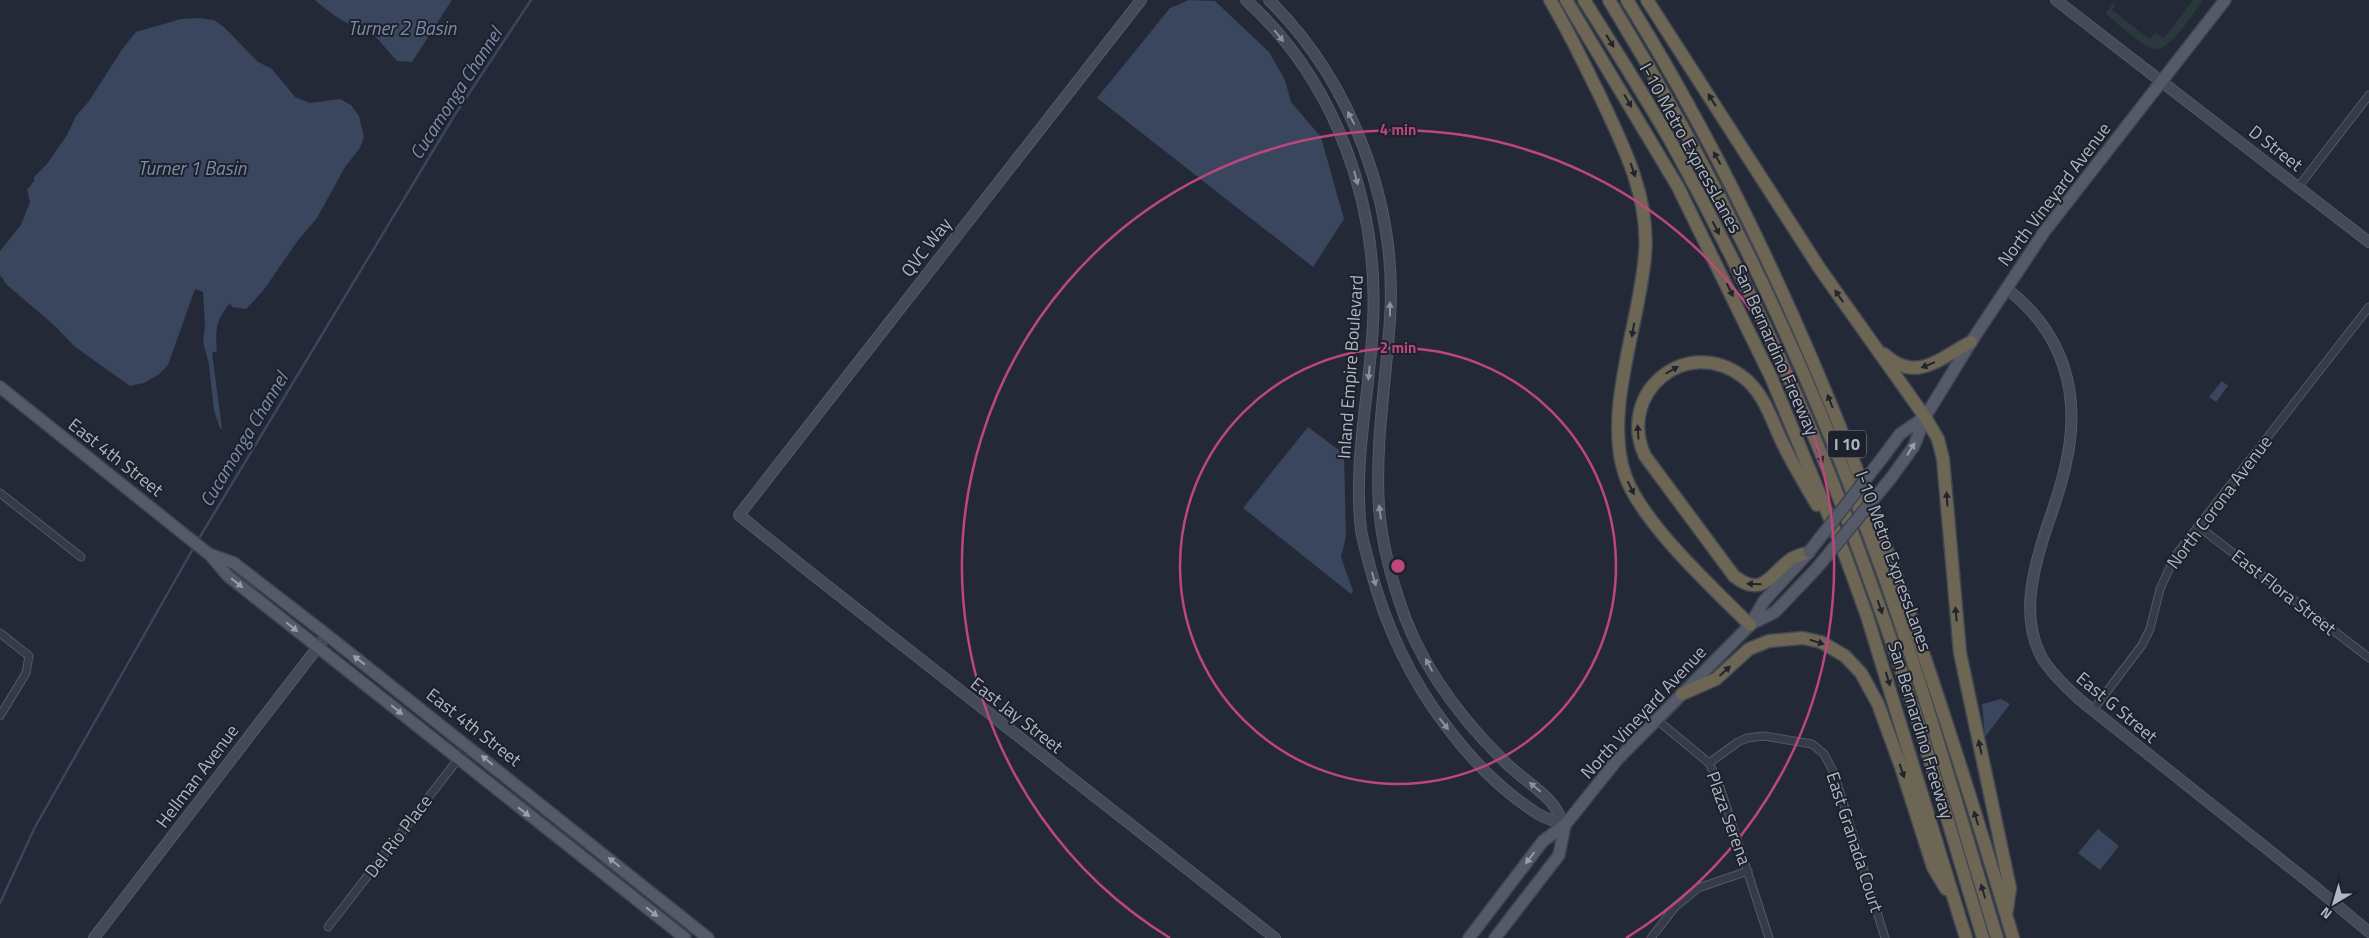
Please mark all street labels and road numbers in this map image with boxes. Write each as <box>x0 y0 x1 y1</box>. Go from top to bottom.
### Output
street label: I-10 Metro ExpressLanes <box>1633 58 1749 238</box>
street label: North Vineyard Avenue <box>1991 116 2117 272</box>
street label: D Street <box>2243 118 2309 178</box>
street label: QVC Way <box>894 211 958 282</box>
street label: San Bernardino Freeway <box>1726 260 1826 440</box>
street label: Inland Empire Boulevard <box>1330 274 1370 460</box>
street label: East 4th Street <box>63 411 170 503</box>
street label: North Corona Avenue <box>2160 429 2278 575</box>
road number: I 10 <box>1828 430 1866 458</box>
street label: I-10 Metro ExpressLanes <box>1849 467 1939 655</box>
street label: East Flora Street <box>2226 542 2343 642</box>
street label: San Bernardino Freeway <box>1881 638 1961 822</box>
street label: North Vineyard Avenue <box>1574 639 1712 785</box>
street label: East G Street <box>2070 665 2164 750</box>
street label: East Jay Street <box>965 670 1070 760</box>
street label: East 4th Street <box>421 681 528 773</box>
street label: Hellman Avenue <box>149 719 245 833</box>
street label: Plaza Serena <box>1700 767 1758 869</box>
street label: East Granada Court <box>1820 768 1891 916</box>
street label: Del Rio Place <box>358 789 438 883</box>

